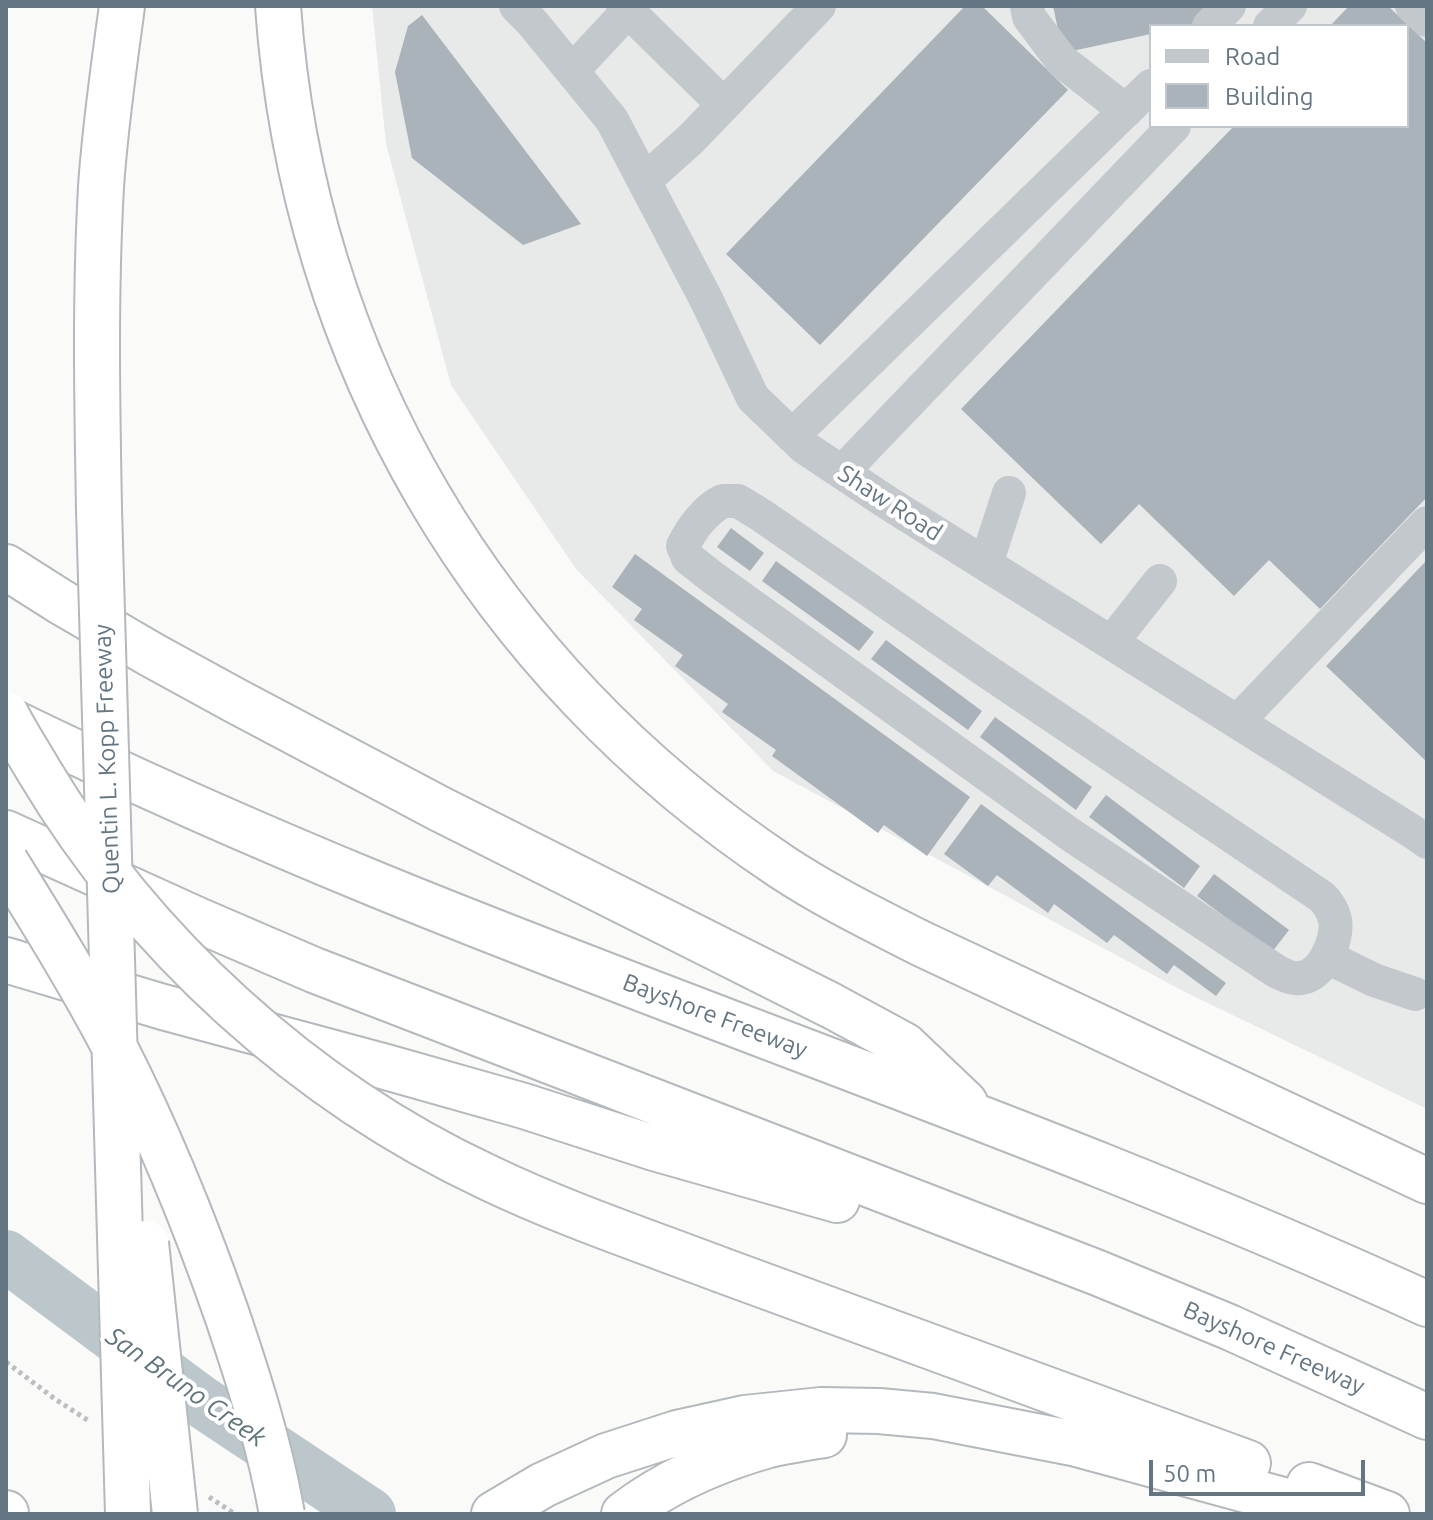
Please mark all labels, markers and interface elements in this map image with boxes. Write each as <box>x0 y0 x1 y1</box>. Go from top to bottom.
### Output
legend <box>1149 24 1409 128</box>
text: Road <box>1225 43 1280 70</box>
text: Building <box>1225 83 1313 110</box>
street label: Shaw Road <box>833 459 947 547</box>
street label: Quentin L. Kopp Freeway <box>88 624 126 894</box>
street label: Bayshore Freeway <box>619 968 811 1064</box>
street label: Bayshore Freeway <box>1179 1295 1369 1401</box>
water label: San Bruno Creek <box>100 1320 272 1454</box>
scale bar <box>1153 1444 1369 1494</box>
text: 50 m <box>1163 1460 1216 1487</box>

